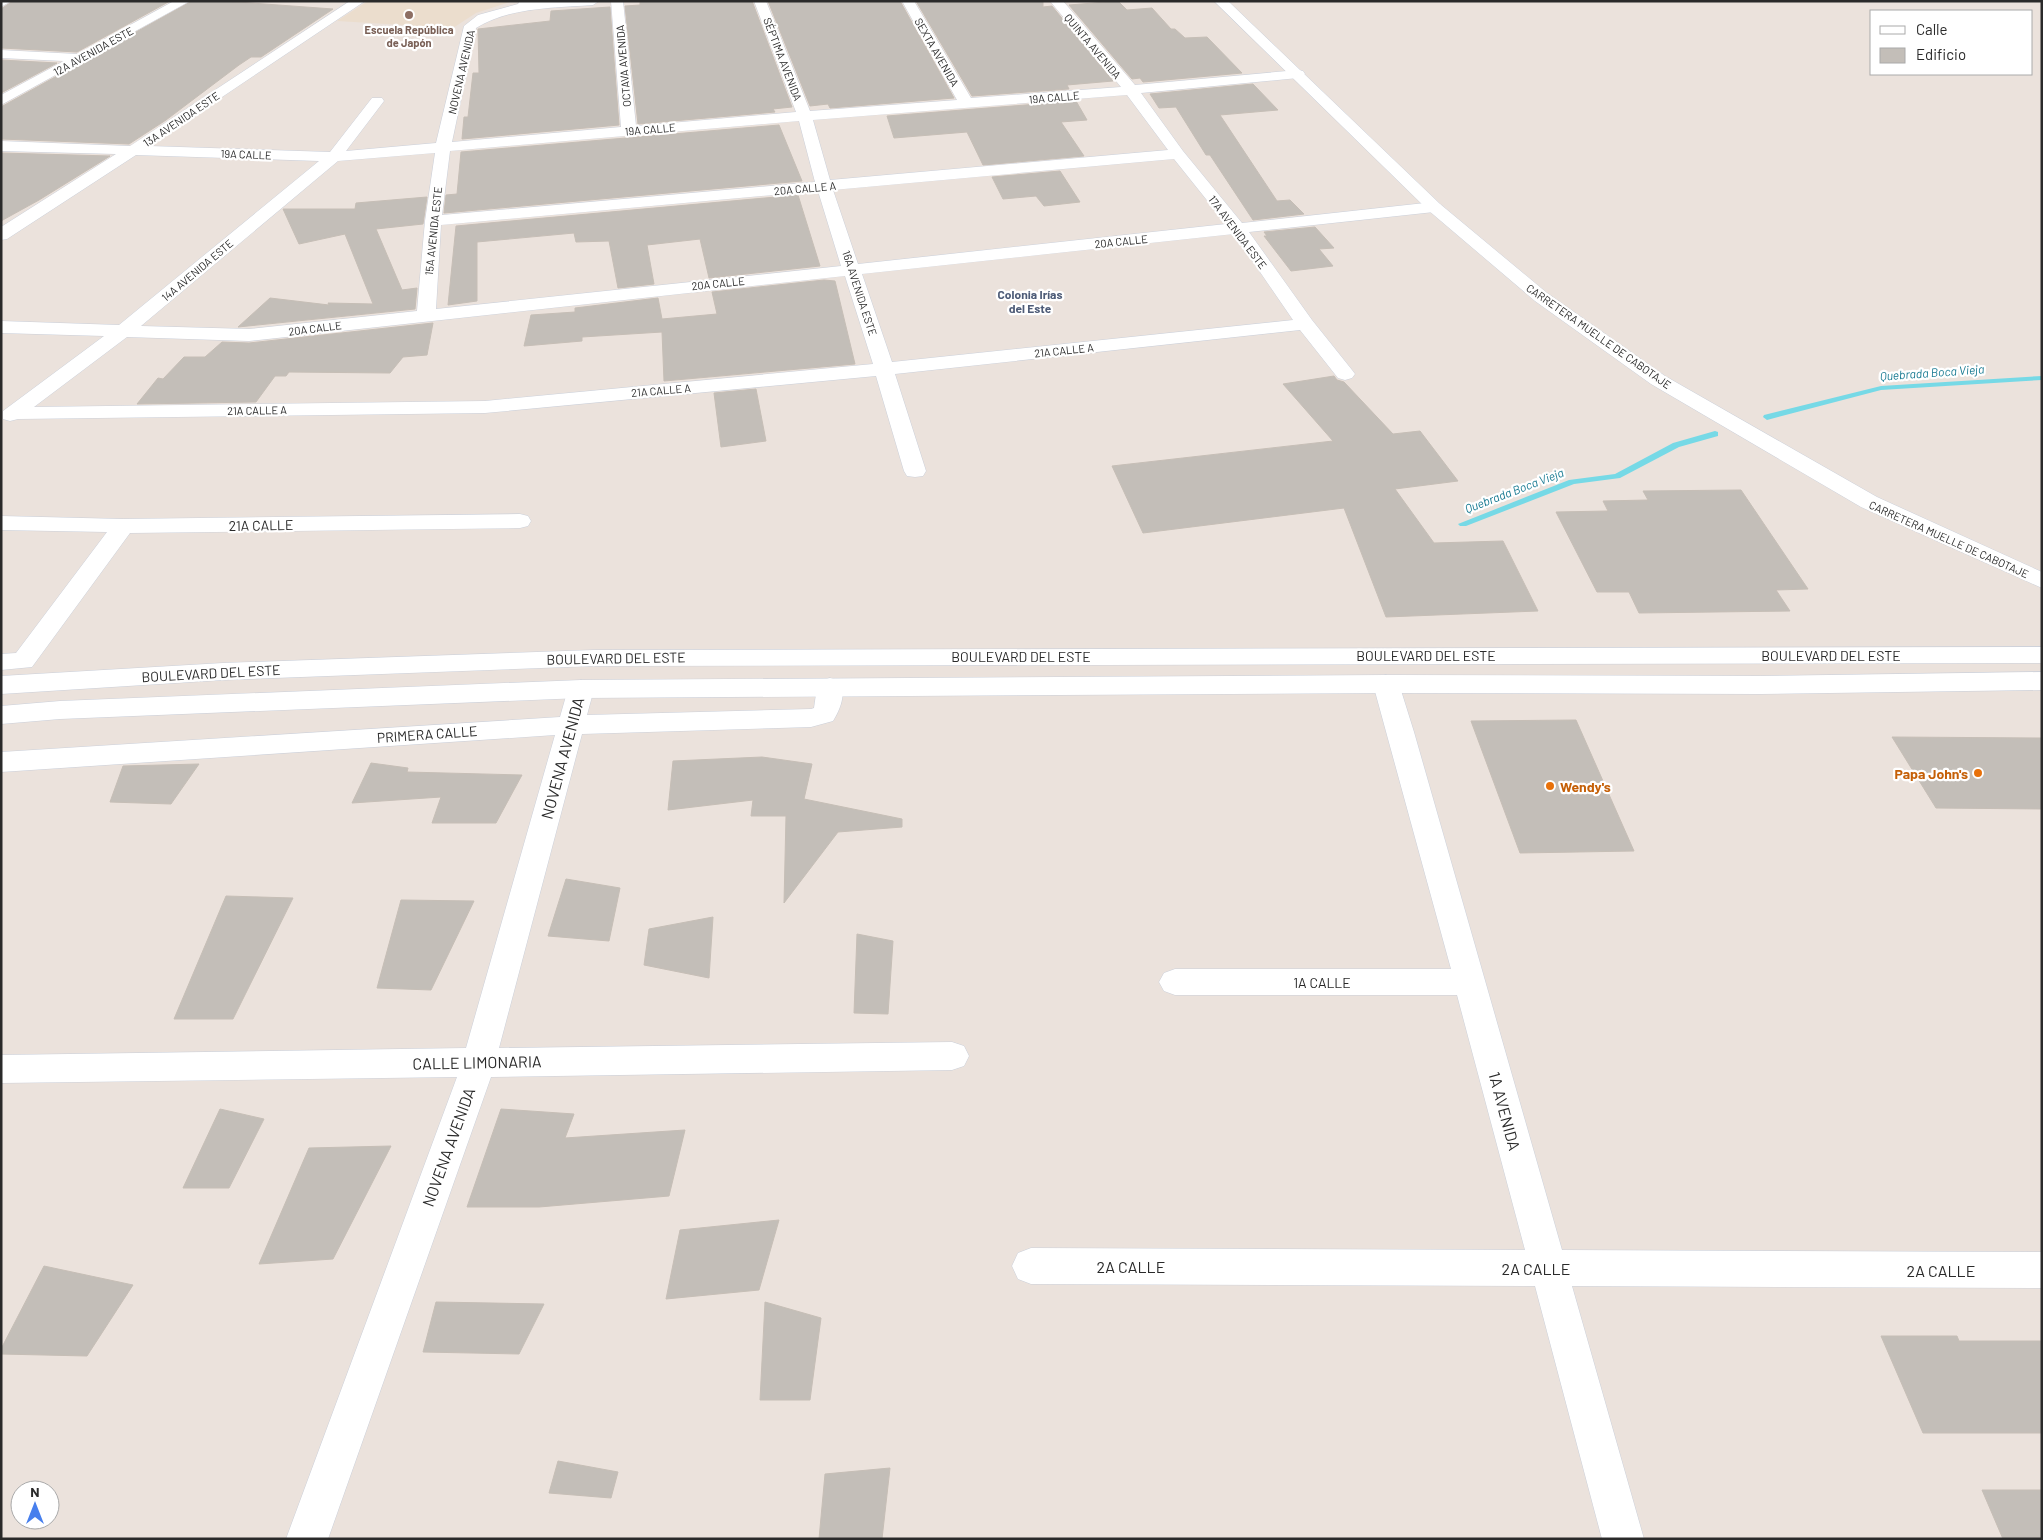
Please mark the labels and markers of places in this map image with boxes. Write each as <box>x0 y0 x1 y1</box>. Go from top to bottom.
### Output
marker: Escuela República de Japón <box>403 9 415 21</box>
place label: Escuela República de Japón <box>365 23 454 49</box>
place label: Papa John's <box>1894 765 1968 782</box>
marker: Papa John's <box>1972 767 1984 779</box>
place label: Wendy's <box>1560 778 1611 795</box>
marker: Wendy's <box>1544 780 1556 792</box>

